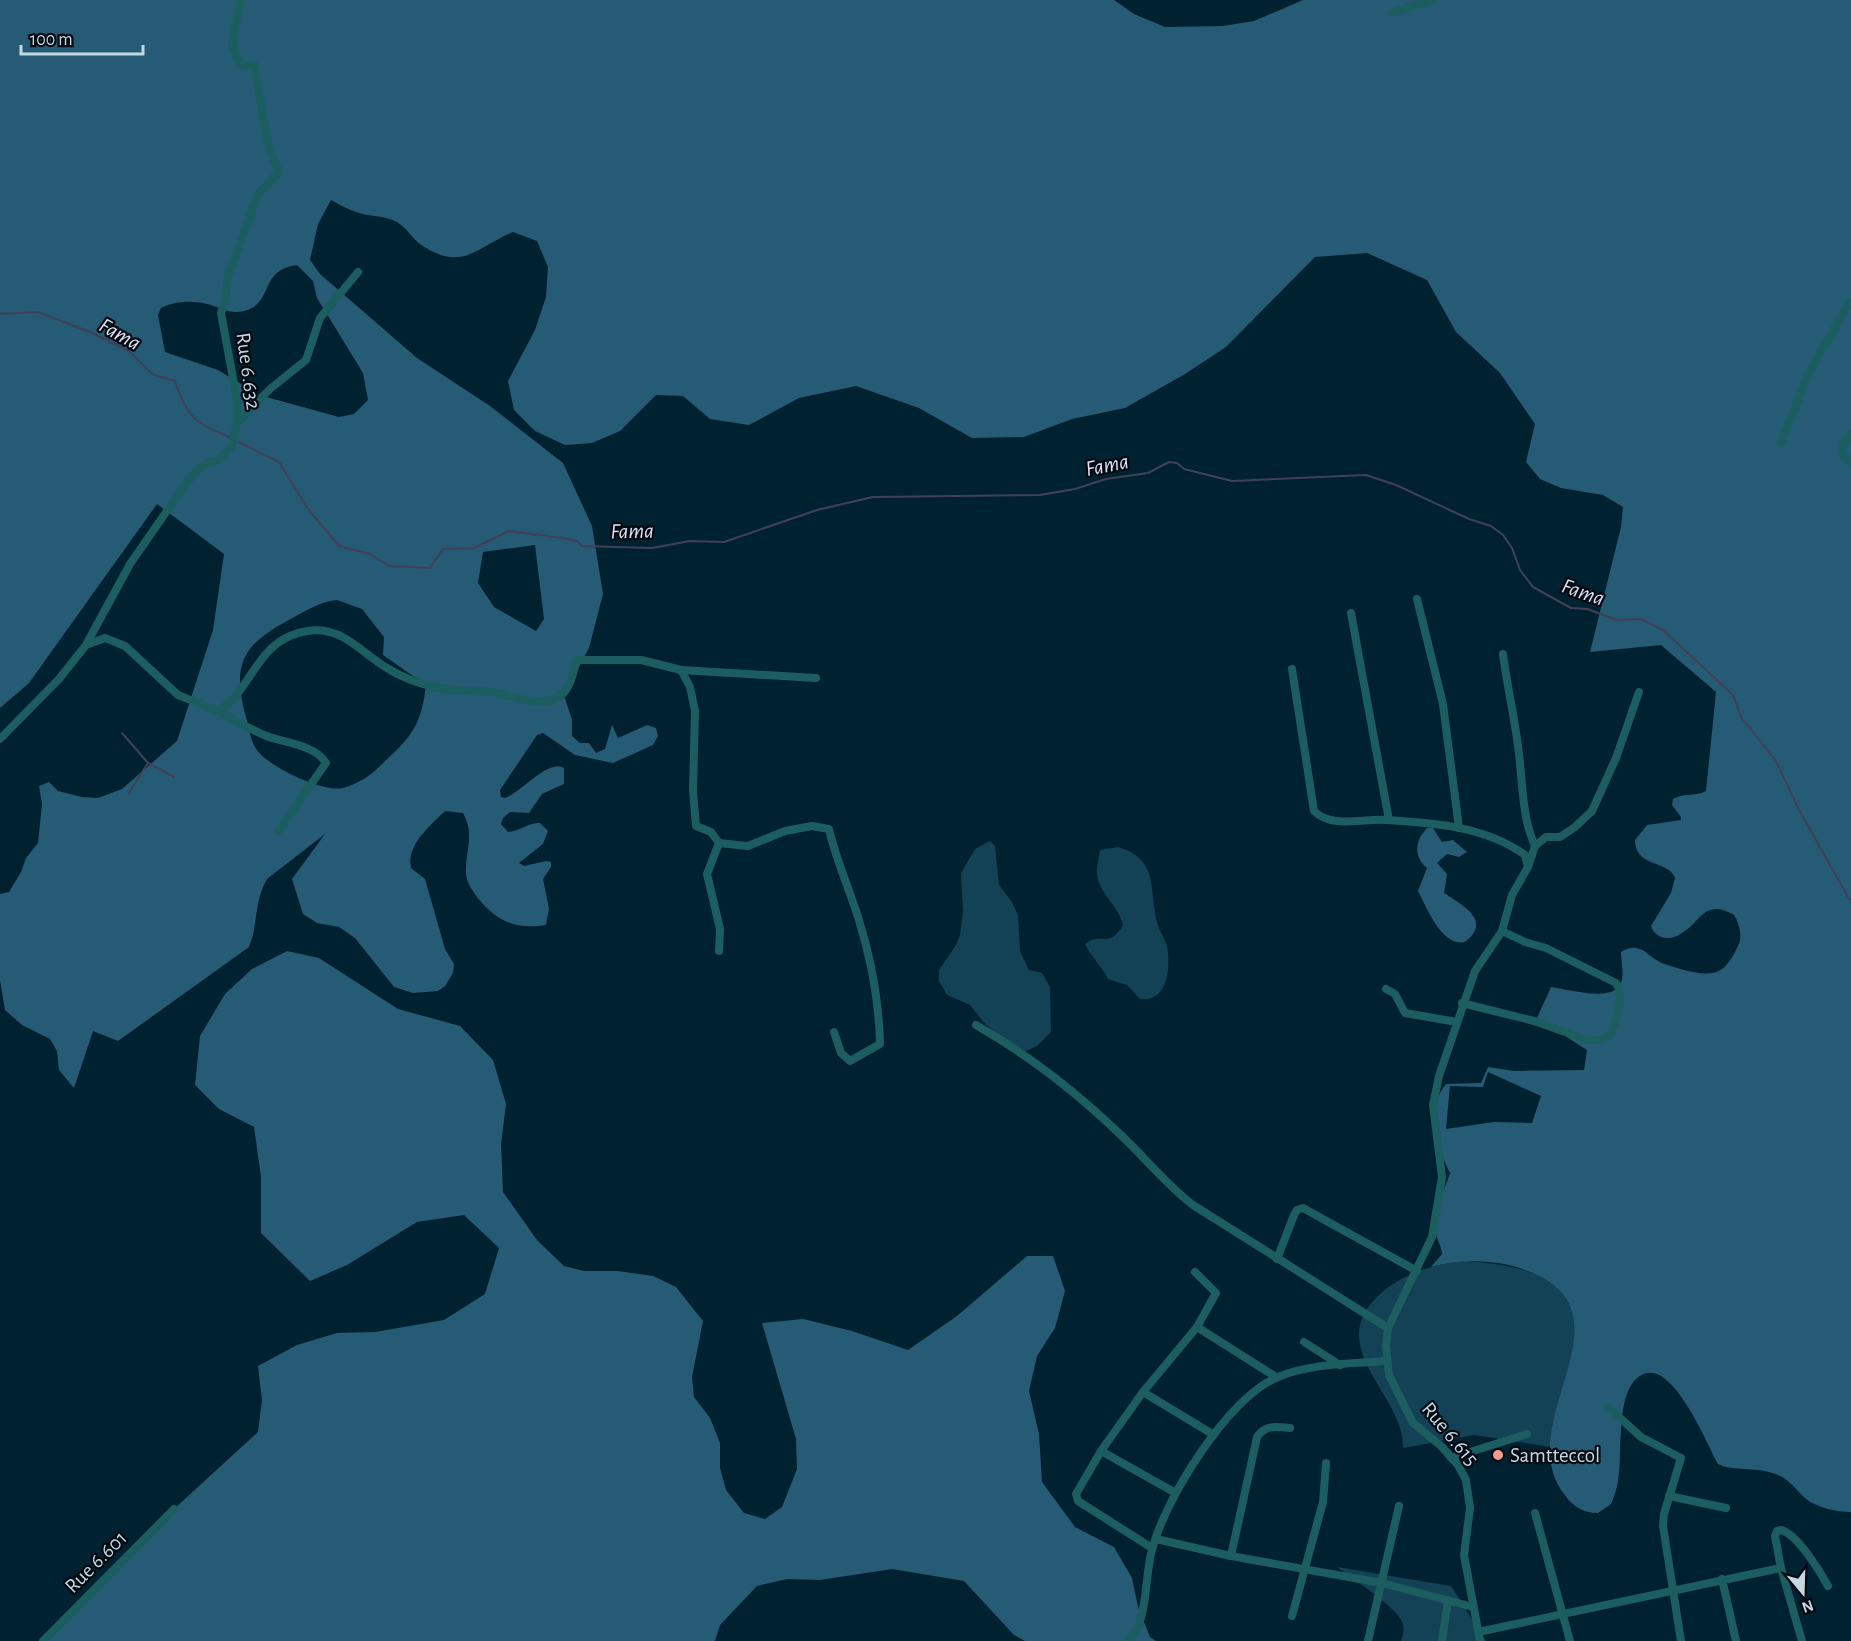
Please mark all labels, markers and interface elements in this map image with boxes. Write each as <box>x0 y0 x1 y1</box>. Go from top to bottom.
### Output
scale bar <box>21 18 142 56</box>
text: 100 m <box>30 31 73 49</box>
water label: Fama <box>96 314 144 354</box>
street label: Rue 6.632 <box>232 331 264 411</box>
water label: Fama <box>1084 450 1130 480</box>
water label: Fama <box>610 520 654 542</box>
water label: Fama <box>1559 575 1607 609</box>
street label: Rue 6.615 <box>1418 1398 1482 1470</box>
place label: Samtteccol <box>1510 1445 1600 1466</box>
marker: Samtteccol <box>1491 1448 1505 1462</box>
street label: Rue 6.601 <box>61 1527 131 1597</box>
north arrow <box>1773 1563 1833 1623</box>
text: N <box>1800 1597 1815 1616</box>

